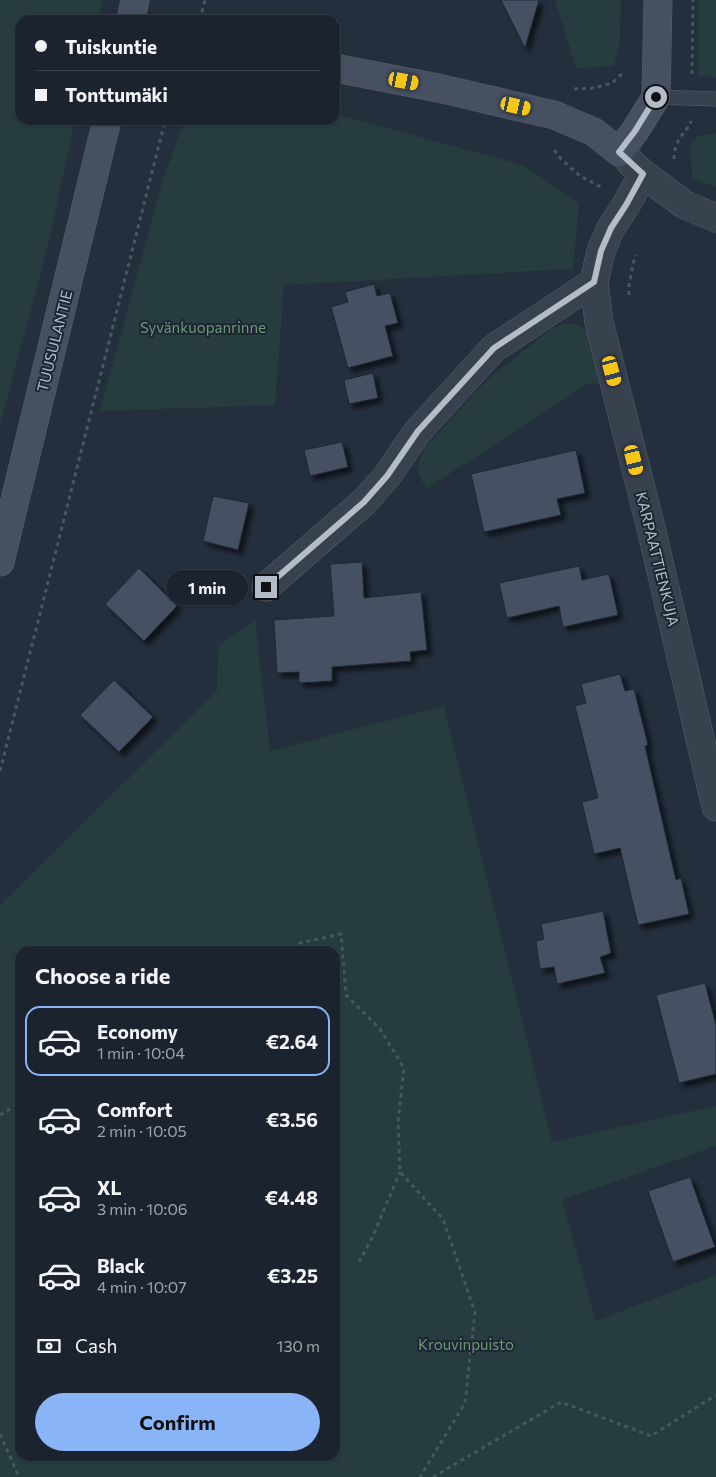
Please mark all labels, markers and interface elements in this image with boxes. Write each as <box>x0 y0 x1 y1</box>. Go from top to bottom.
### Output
text: Tuiskuntie <box>65 35 157 58</box>
car <box>387 71 420 91</box>
text: Tonttumäki <box>65 83 168 106</box>
route start <box>645 86 667 108</box>
car <box>499 95 532 117</box>
street label: TUUSULANTIE <box>33 288 75 394</box>
park label: Syvänkuopanrinne <box>140 318 266 336</box>
car <box>600 355 623 387</box>
car <box>623 444 644 476</box>
street label: KARPAATTIENKUJA <box>633 490 683 628</box>
callout: 1 min <box>166 570 248 604</box>
route end <box>255 576 277 598</box>
text: 1 min <box>188 578 226 597</box>
text: Choose a ride <box>35 962 170 989</box>
icon: car <box>37 1019 82 1064</box>
text: Economy <box>97 1020 178 1043</box>
text: €2.64 <box>266 1030 318 1053</box>
text: 1 min · 10:04 <box>97 1043 185 1062</box>
icon: car <box>37 1097 82 1142</box>
text: Comfort <box>97 1098 173 1121</box>
text: €3.56 <box>266 1108 318 1131</box>
text: 2 min · 10:05 <box>97 1121 187 1140</box>
icon: car <box>37 1175 82 1220</box>
text: XL <box>97 1176 122 1199</box>
text: €4.48 <box>265 1186 318 1209</box>
text: 3 min · 10:06 <box>97 1199 188 1218</box>
icon: car <box>37 1253 82 1298</box>
text: Black <box>97 1254 145 1277</box>
text: €3.25 <box>267 1264 318 1287</box>
text: 4 min · 10:07 <box>97 1277 187 1296</box>
icon: cash <box>35 1332 63 1360</box>
text: Cash <box>75 1334 117 1357</box>
park label: Krouvinpuisto <box>418 1335 514 1353</box>
text: 130 m <box>277 1336 320 1355</box>
button: Confirm <box>35 1393 320 1451</box>

